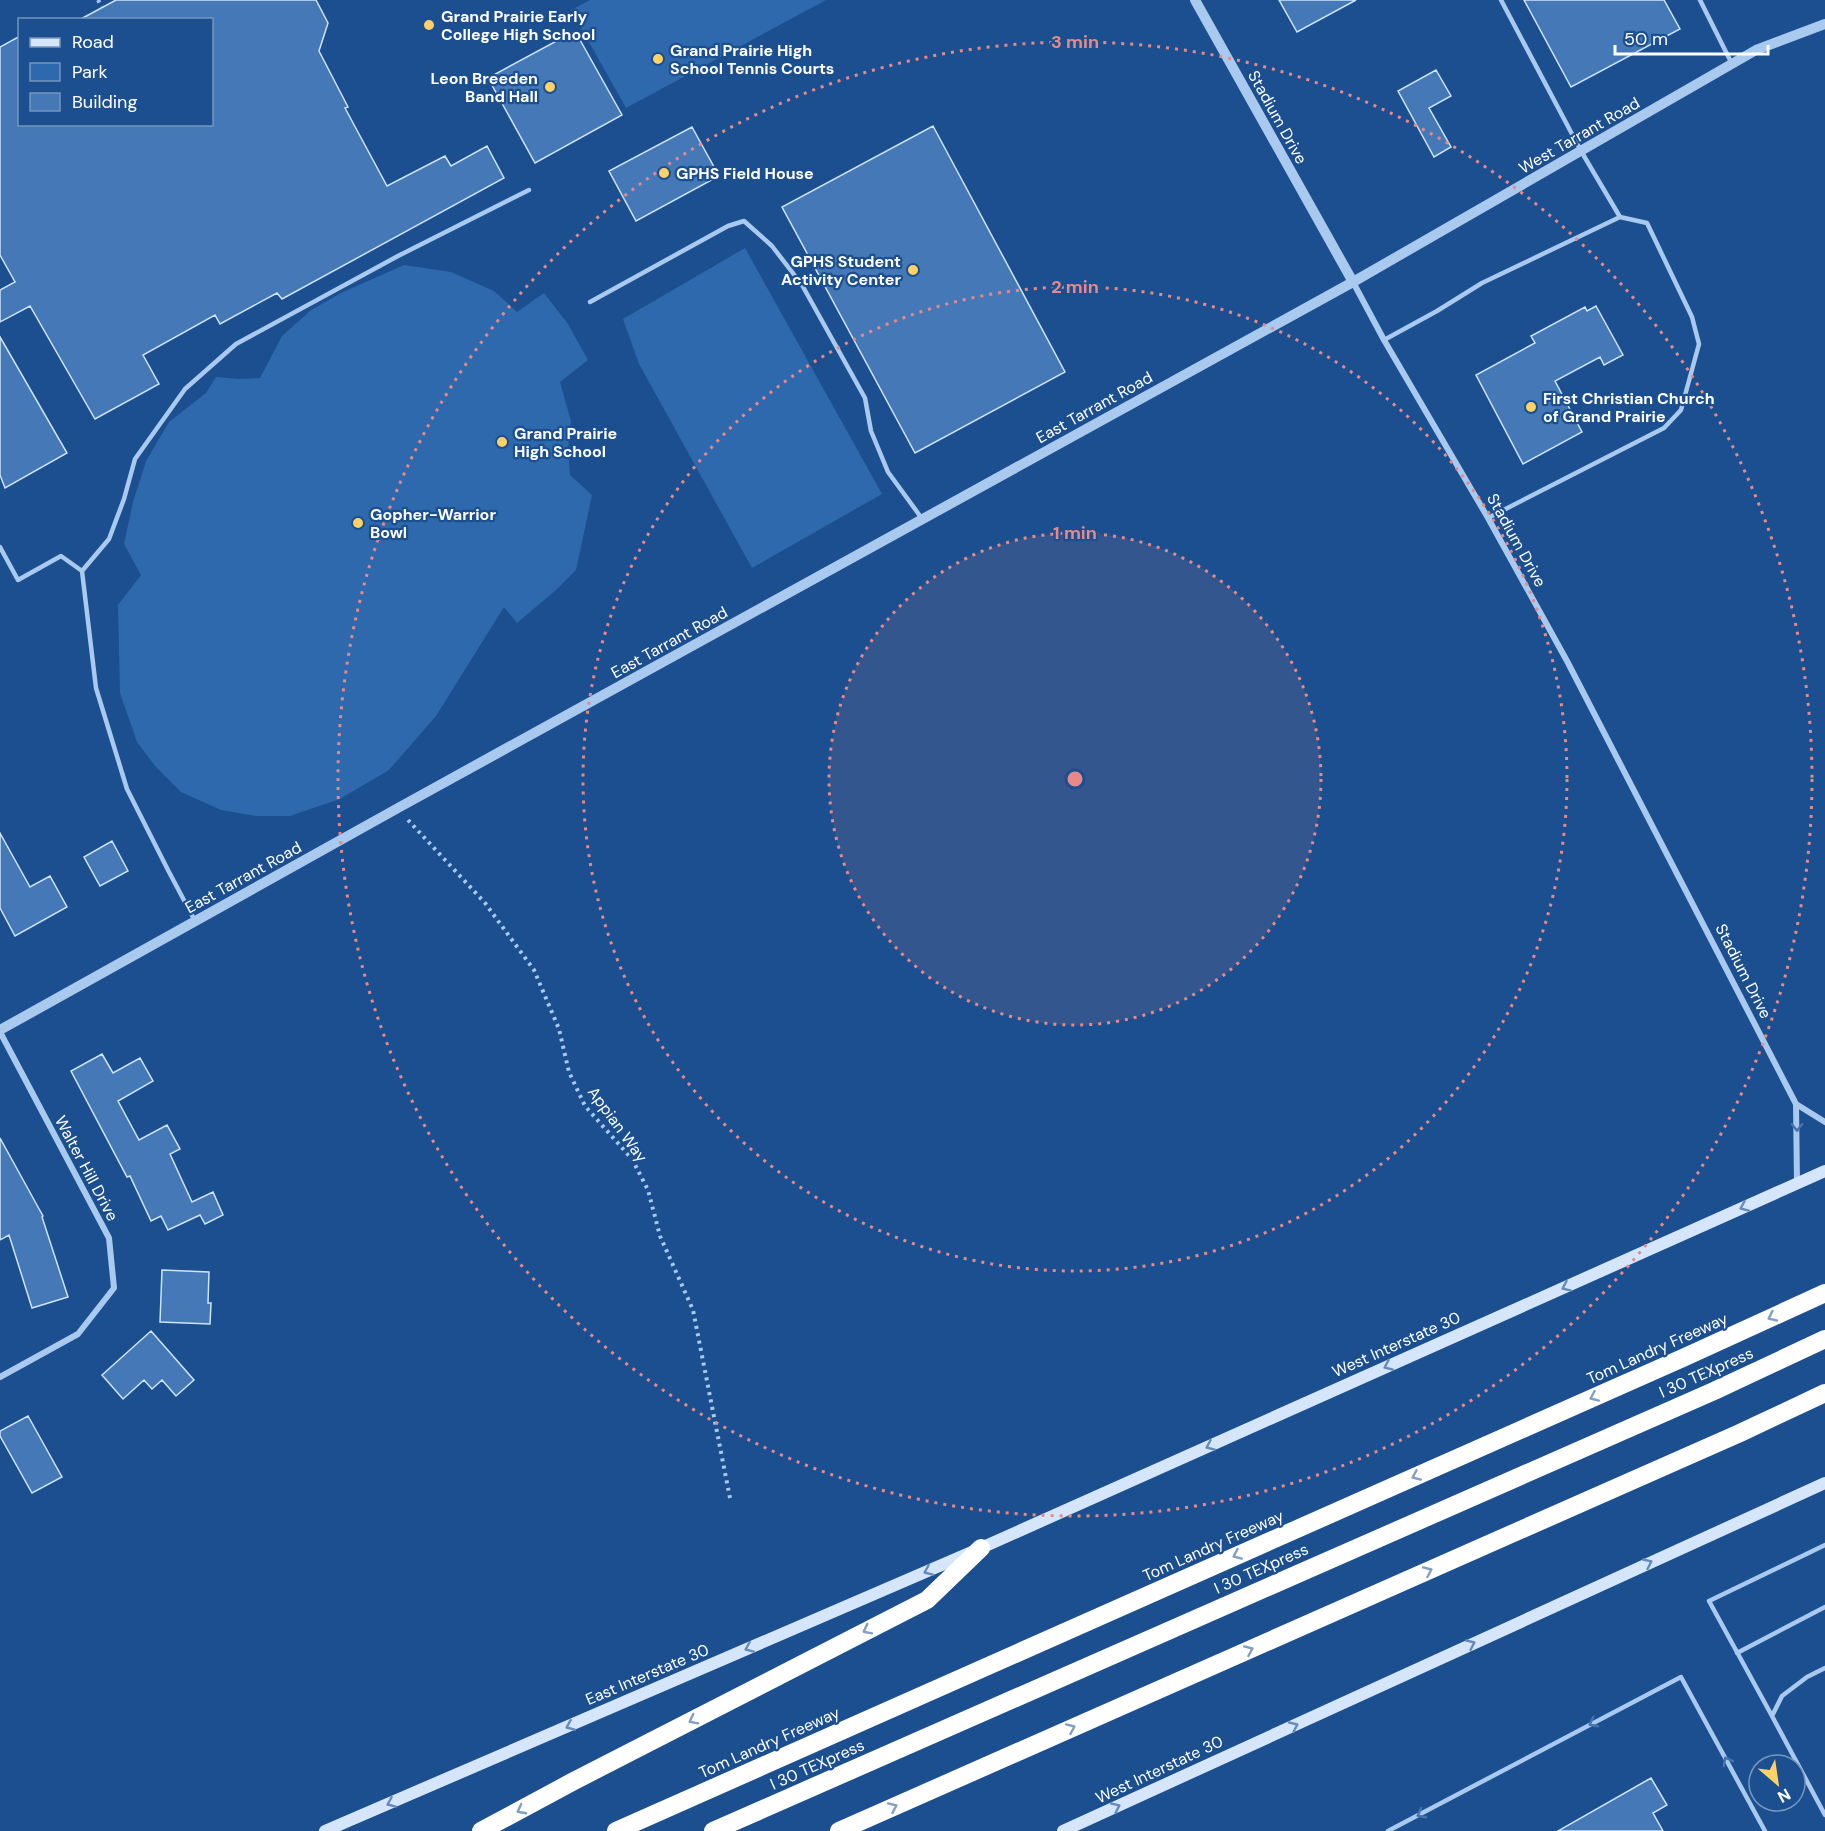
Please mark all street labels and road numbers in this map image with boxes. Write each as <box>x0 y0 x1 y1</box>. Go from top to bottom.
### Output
street label: Stadium Drive <box>1243 67 1312 168</box>
street label: West Tarrant Road <box>1515 92 1643 179</box>
street label: East Tarrant Road <box>1032 367 1156 448</box>
street label: Stadium Drive <box>1482 490 1551 591</box>
street label: East Tarrant Road <box>607 602 731 683</box>
street label: East Tarrant Road <box>181 837 305 918</box>
street label: Stadium Drive <box>1711 920 1776 1022</box>
street label: Appian Way <box>583 1082 652 1166</box>
street label: Walter Hill Drive <box>50 1112 123 1225</box>
street label: West Interstate 30 <box>1329 1307 1464 1382</box>
street label: Tom Landry Freeway <box>1583 1308 1731 1389</box>
street label: I 30 TEXpress <box>1656 1342 1757 1403</box>
street label: Tom Landry Freeway <box>1139 1505 1287 1586</box>
street label: I 30 TEXpress <box>1211 1538 1312 1599</box>
street label: East Interstate 30 <box>582 1639 712 1710</box>
street label: Tom Landry Freeway <box>695 1702 843 1783</box>
street label: West Interstate 30 <box>1092 1731 1226 1808</box>
street label: I 30 TEXpress <box>767 1734 868 1795</box>

